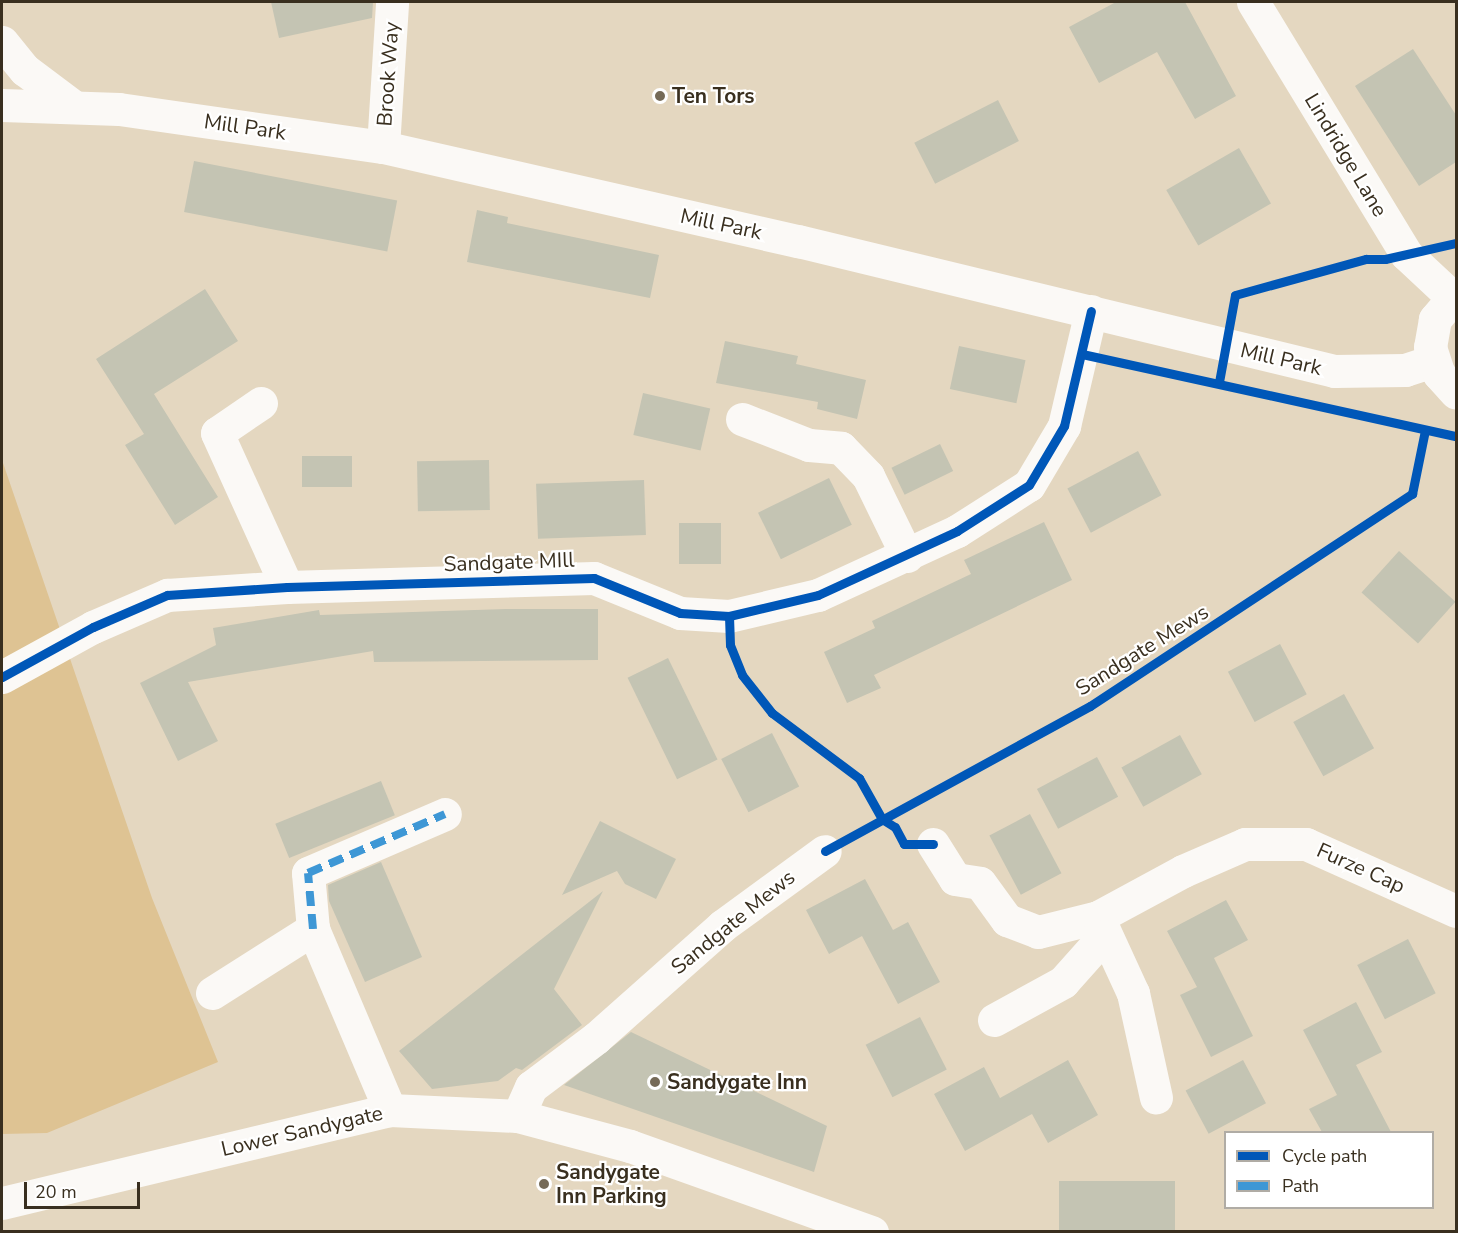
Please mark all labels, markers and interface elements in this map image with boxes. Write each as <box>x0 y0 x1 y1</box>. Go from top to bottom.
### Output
street label: Brook Way <box>372 21 404 127</box>
place label: Ten Tors <box>672 83 755 109</box>
marker: Ten Tors <box>653 89 667 103</box>
street label: Lindridge Lane <box>1299 89 1393 221</box>
street label: Mill Park <box>202 109 288 145</box>
street label: Mill Park <box>678 203 764 245</box>
street label: Mill Park <box>1238 337 1324 381</box>
street label: Sandgate MIll <box>443 547 575 577</box>
street label: Sandgate Mews <box>1071 599 1213 701</box>
street label: Furze Cap <box>1313 837 1409 899</box>
street label: Sandgate Mews <box>666 864 800 980</box>
place label: Sandygate Inn <box>667 1069 807 1095</box>
marker: Sandygate Inn <box>648 1075 662 1089</box>
street label: Lower Sandygate <box>219 1100 385 1162</box>
legend <box>1224 1131 1434 1209</box>
text: Cycle path <box>1282 1144 1367 1168</box>
place label: Sandygate Inn Parking <box>556 1159 667 1209</box>
scale bar <box>27 1170 142 1208</box>
text: Path <box>1282 1174 1319 1198</box>
marker: Sandygate Inn Parking <box>537 1177 551 1191</box>
text: 20 m <box>35 1180 77 1204</box>

